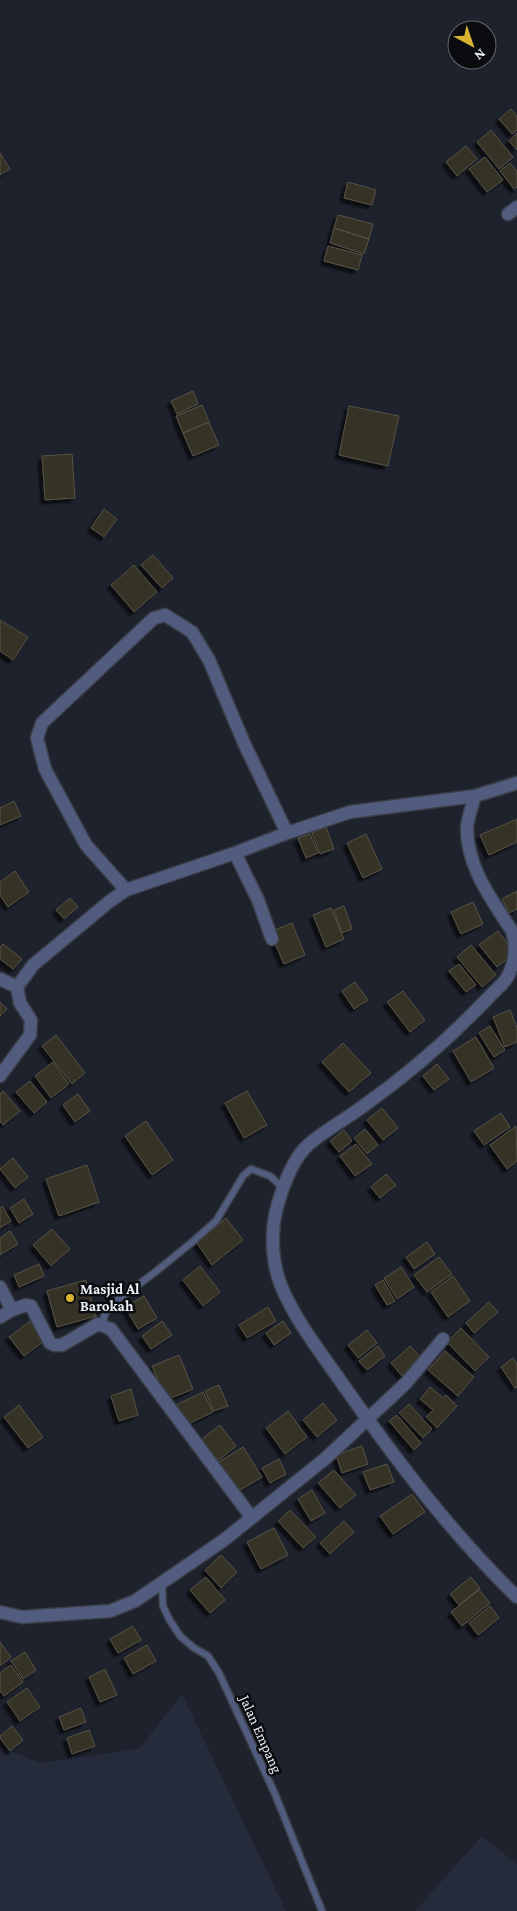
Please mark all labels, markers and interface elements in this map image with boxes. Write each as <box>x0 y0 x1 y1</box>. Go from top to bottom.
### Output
north arrow <box>447 20 497 70</box>
text: N <box>471 46 489 64</box>
place label: Masjid Al Barokah <box>80 1281 140 1314</box>
marker: Masjid Al Barokah <box>64 1292 76 1304</box>
street label: Jalan Empang <box>235 1691 285 1776</box>

